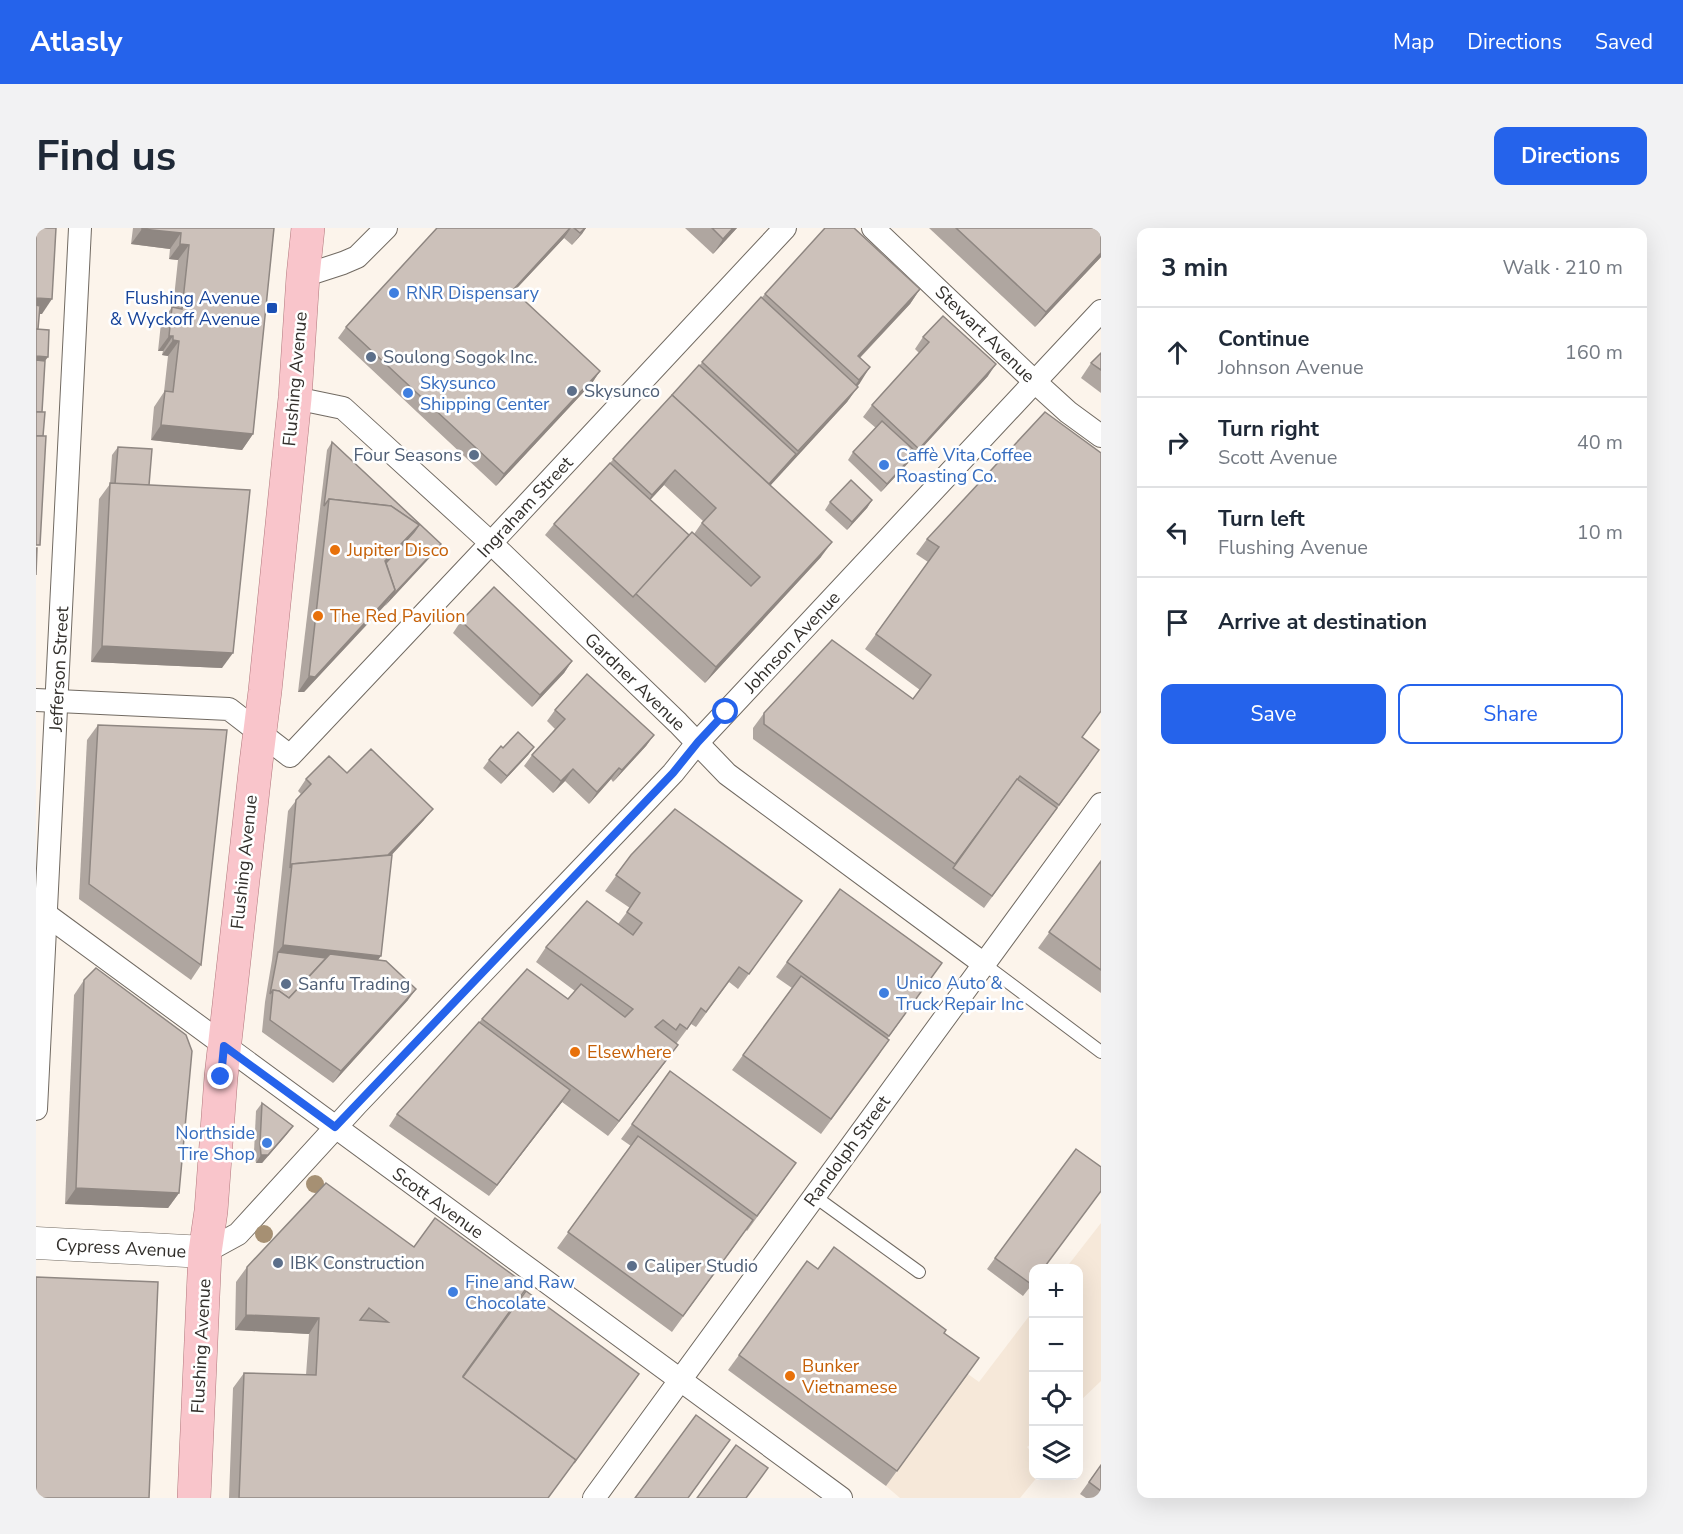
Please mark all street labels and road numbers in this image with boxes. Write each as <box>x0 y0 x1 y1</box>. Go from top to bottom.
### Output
street label: Stewart Avenue <box>930 280 1040 388</box>
street label: Flushing Avenue <box>277 311 313 447</box>
street label: Ingraham Street <box>472 451 579 563</box>
street label: Johnson Avenue <box>738 586 845 699</box>
street label: Jefferson Street <box>44 605 74 733</box>
street label: Gardner Avenue <box>579 628 691 736</box>
street label: Flushing Avenue <box>225 794 263 930</box>
street label: Randolph Street <box>798 1090 896 1211</box>
street label: Scott Avenue <box>388 1162 488 1244</box>
street label: Cypress Avenue <box>55 1233 187 1263</box>
street label: Flushing Avenue <box>185 1278 217 1414</box>

